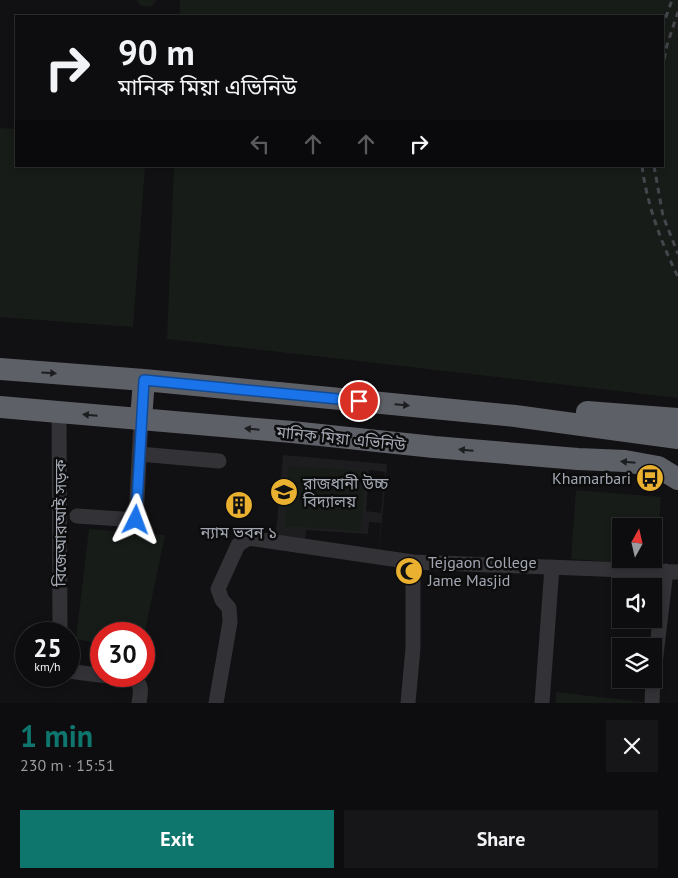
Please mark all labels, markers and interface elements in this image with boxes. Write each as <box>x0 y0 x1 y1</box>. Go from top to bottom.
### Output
text: 90 m <box>118 29 195 75</box>
icon: right <box>35 35 100 100</box>
text: মানিক মিয়া এভিনিউ <box>118 73 297 101</box>
icon: left <box>246 130 274 158</box>
icon: ahead <box>299 130 327 158</box>
icon: ahead <box>352 130 380 158</box>
icon: right <box>405 130 433 158</box>
one-way arrow <box>41 369 57 377</box>
pin <box>338 380 380 422</box>
icon: arrive <box>345 387 373 415</box>
one-way arrow <box>394 401 410 409</box>
one-way arrow <box>82 411 98 419</box>
street label: মানিক মিয়া এভিনিউ <box>274 421 407 455</box>
one-way arrow <box>244 425 260 433</box>
one-way arrow <box>458 445 474 453</box>
street label: বিজেআরআই সড়ক <box>50 458 70 588</box>
one-way arrow <box>620 458 636 466</box>
bus stop icon: Khamarbari <box>635 463 665 493</box>
place label: Khamarbari <box>552 468 631 488</box>
place label: রাজধানী উচ্চ বিদ্যালয় <box>302 473 389 511</box>
school or university icon: রাজধানী উচ্চ বিদ্যালয় <box>269 477 299 507</box>
building icon: ন্যাম ভবন ১ <box>224 490 254 520</box>
position arrow <box>109 493 161 545</box>
north arrow <box>612 518 662 568</box>
map controls <box>612 518 662 688</box>
place label: ন্যাম ভবন ১ <box>200 522 277 542</box>
place label: Tejgaon College Jame Masjid <box>427 552 537 590</box>
mosque icon: Tejgaon College Jame Masjid <box>394 556 424 586</box>
button: sound <box>612 578 662 628</box>
speed limit sign: 30 <box>90 622 155 687</box>
text: 25 <box>33 632 62 664</box>
button: layers <box>612 638 662 688</box>
text: km/h <box>34 659 61 674</box>
text: 1 min <box>20 716 93 755</box>
button: close <box>606 720 658 772</box>
text: 230 m · 15:51 <box>20 755 115 775</box>
button: Exit <box>20 810 334 868</box>
button: Share <box>344 810 658 868</box>

